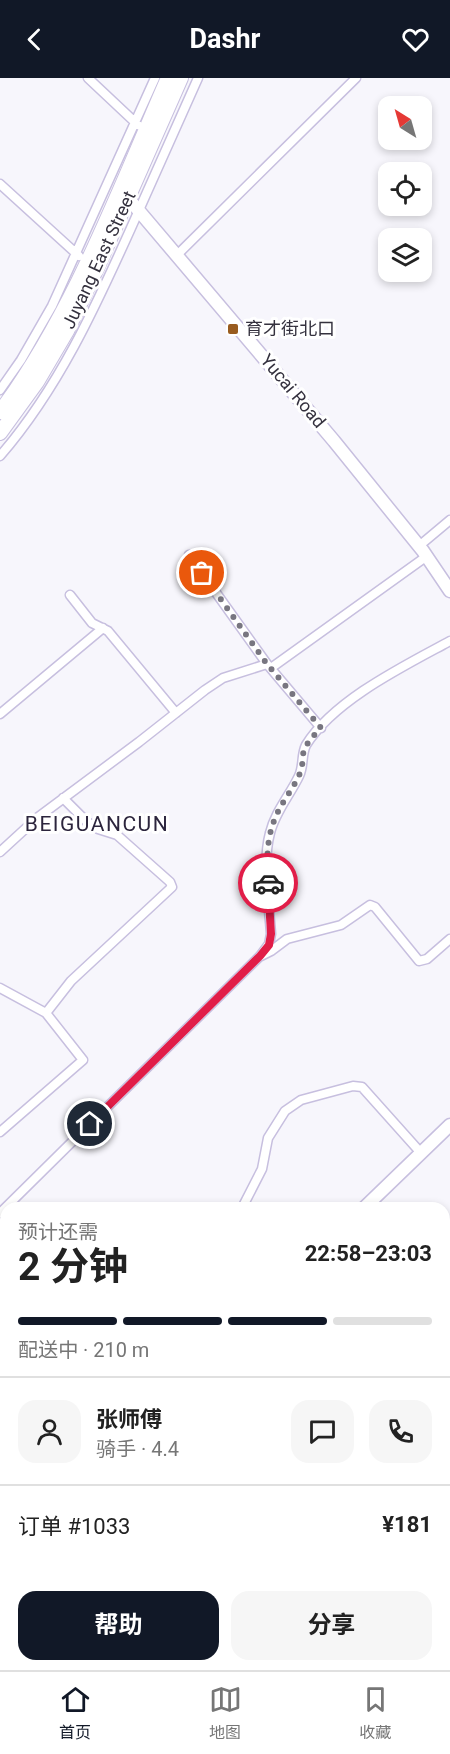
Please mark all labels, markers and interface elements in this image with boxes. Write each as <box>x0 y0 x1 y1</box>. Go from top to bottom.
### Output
icon: back <box>18 23 51 56</box>
text: Dashr <box>190 23 260 55</box>
icon: heart <box>399 23 432 56</box>
north arrow <box>378 96 432 150</box>
map controls <box>378 96 432 282</box>
button: locate <box>378 162 432 216</box>
street label: Juyang East Street <box>57 187 140 332</box>
button: layers <box>378 228 432 282</box>
place label: 育才街北口 <box>245 318 335 339</box>
marker: 育才街北口 <box>226 322 240 336</box>
street label: Yucai Road <box>256 350 330 432</box>
pin <box>176 547 227 598</box>
icon: bag <box>185 556 218 589</box>
district label: BEIGUANCUN <box>25 812 169 836</box>
courier <box>238 853 298 913</box>
icon: car <box>252 867 285 900</box>
pin <box>64 1098 115 1149</box>
icon: home <box>73 1107 106 1140</box>
text: 预计还需 <box>18 1220 98 1244</box>
text: 22:58–23:03 <box>305 1241 432 1266</box>
text: 2 分钟 <box>18 1244 128 1290</box>
text: 配送中 · 210 m <box>18 1338 149 1362</box>
button: person <box>18 1400 81 1463</box>
button: chat <box>291 1400 354 1463</box>
button: phone <box>369 1400 432 1463</box>
text: 张师傅 <box>96 1407 162 1432</box>
text: 骑手 · 4.4 <box>96 1437 179 1461</box>
text: ¥181 <box>382 1512 432 1537</box>
text: 订单 #1033 <box>18 1514 130 1539</box>
button: 帮助 <box>18 1591 219 1660</box>
button: 分享 <box>231 1591 432 1660</box>
tab: 首页 <box>59 1683 92 1743</box>
tab: 地图 <box>209 1683 242 1743</box>
tab: 收藏 <box>359 1683 392 1743</box>

